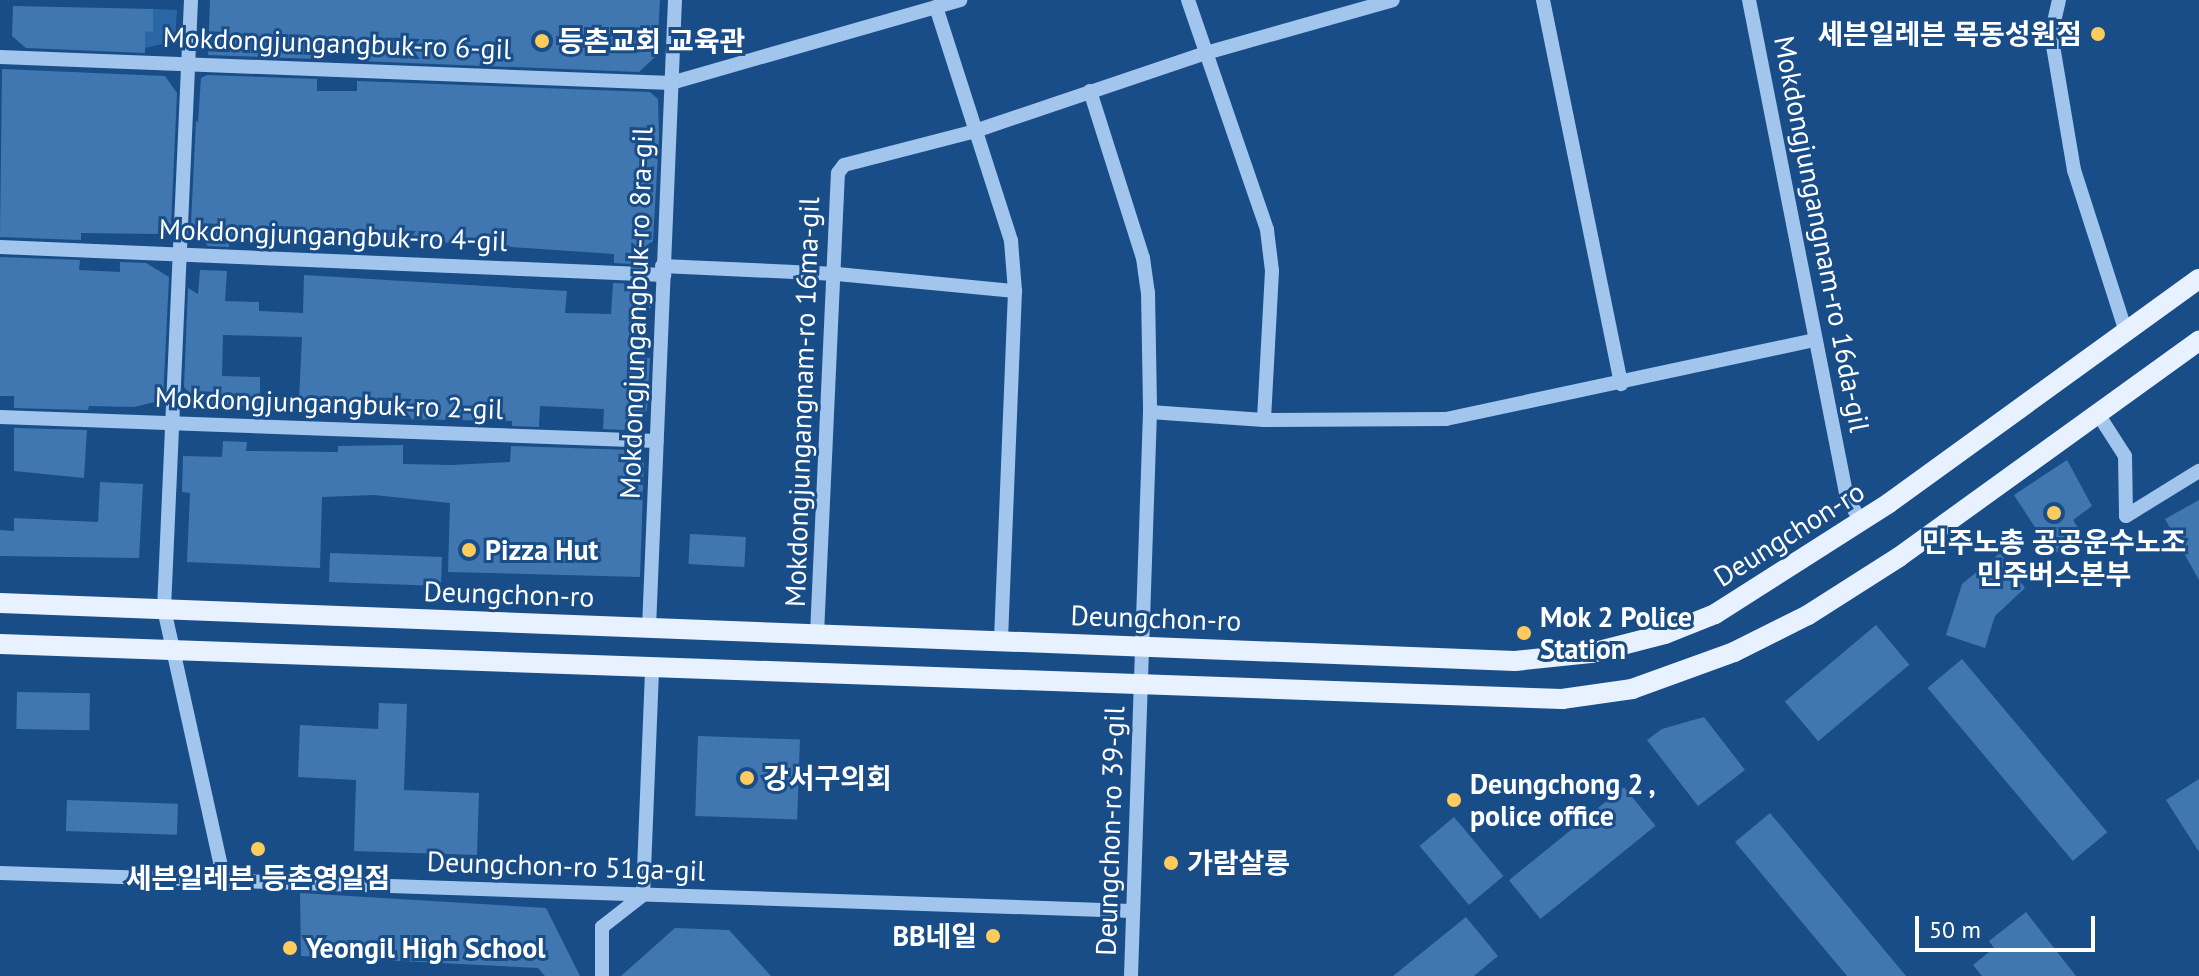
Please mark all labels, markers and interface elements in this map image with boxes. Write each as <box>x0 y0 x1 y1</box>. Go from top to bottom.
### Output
place label: 세븐일레븐 목동성원점 <box>1817 17 2082 51</box>
street label: Mokdongjungangbuk-ro 6-gil <box>162 20 512 66</box>
place label: 등촌교회 교육관 <box>558 24 745 58</box>
marker: 세븐일레븐 목동성원점 <box>2089 25 2107 43</box>
marker: 등촌교회 교육관 <box>533 32 551 50</box>
street label: Mokdongjungangnam-ro 16da-gil <box>1767 33 1877 435</box>
street label: Mokdongjungangbuk-ro 8ra-gil <box>613 127 659 499</box>
street label: Mokdongjungangnam-ro 16ma-gil <box>778 196 826 608</box>
street label: Mokdongjungangbuk-ro 4-gil <box>158 212 508 258</box>
street label: Mokdongjungangbuk-ro 2-gil <box>154 380 504 426</box>
street label: Deungchon-ro <box>1708 474 1870 594</box>
marker: 민주노총 공공운수노조 민주버스본부 <box>2045 504 2063 522</box>
place label: 민주노총 공공운수노조 민주버스본부 <box>1922 525 2186 591</box>
place label: Pizza Hut <box>485 533 598 567</box>
marker: Pizza Hut <box>460 541 478 559</box>
street label: Deungchon-ro <box>423 574 595 614</box>
street label: Deungchon-ro <box>1070 598 1242 638</box>
place label: Mok 2 Police Station <box>1540 600 1693 666</box>
marker: Mok 2 Police Station <box>1515 624 1533 642</box>
street label: Deungchon-ro 39-gil <box>1089 706 1131 956</box>
place label: 강서구의회 <box>763 761 892 795</box>
place label: Deungchong 2 , police office <box>1470 767 1657 833</box>
marker: 강서구의회 <box>738 769 756 787</box>
marker: Deungchong 2 , police office <box>1445 791 1463 809</box>
marker: 세븐일레븐 등촌영일점 <box>249 840 267 858</box>
street label: Deungchon-ro 51ga-gil <box>426 844 706 888</box>
place label: 가람살롱 <box>1187 846 1290 880</box>
marker: 가람살롱 <box>1162 854 1180 872</box>
place label: 세븐일레븐 등촌영일점 <box>126 861 390 895</box>
scale bar <box>1919 900 2099 950</box>
text: 50 m <box>1929 914 1981 945</box>
place label: BB네일 <box>892 919 977 953</box>
marker: BB네일 <box>984 927 1002 945</box>
place label: Yeongil High School <box>306 931 545 965</box>
marker: Yeongil High School <box>281 939 299 957</box>

